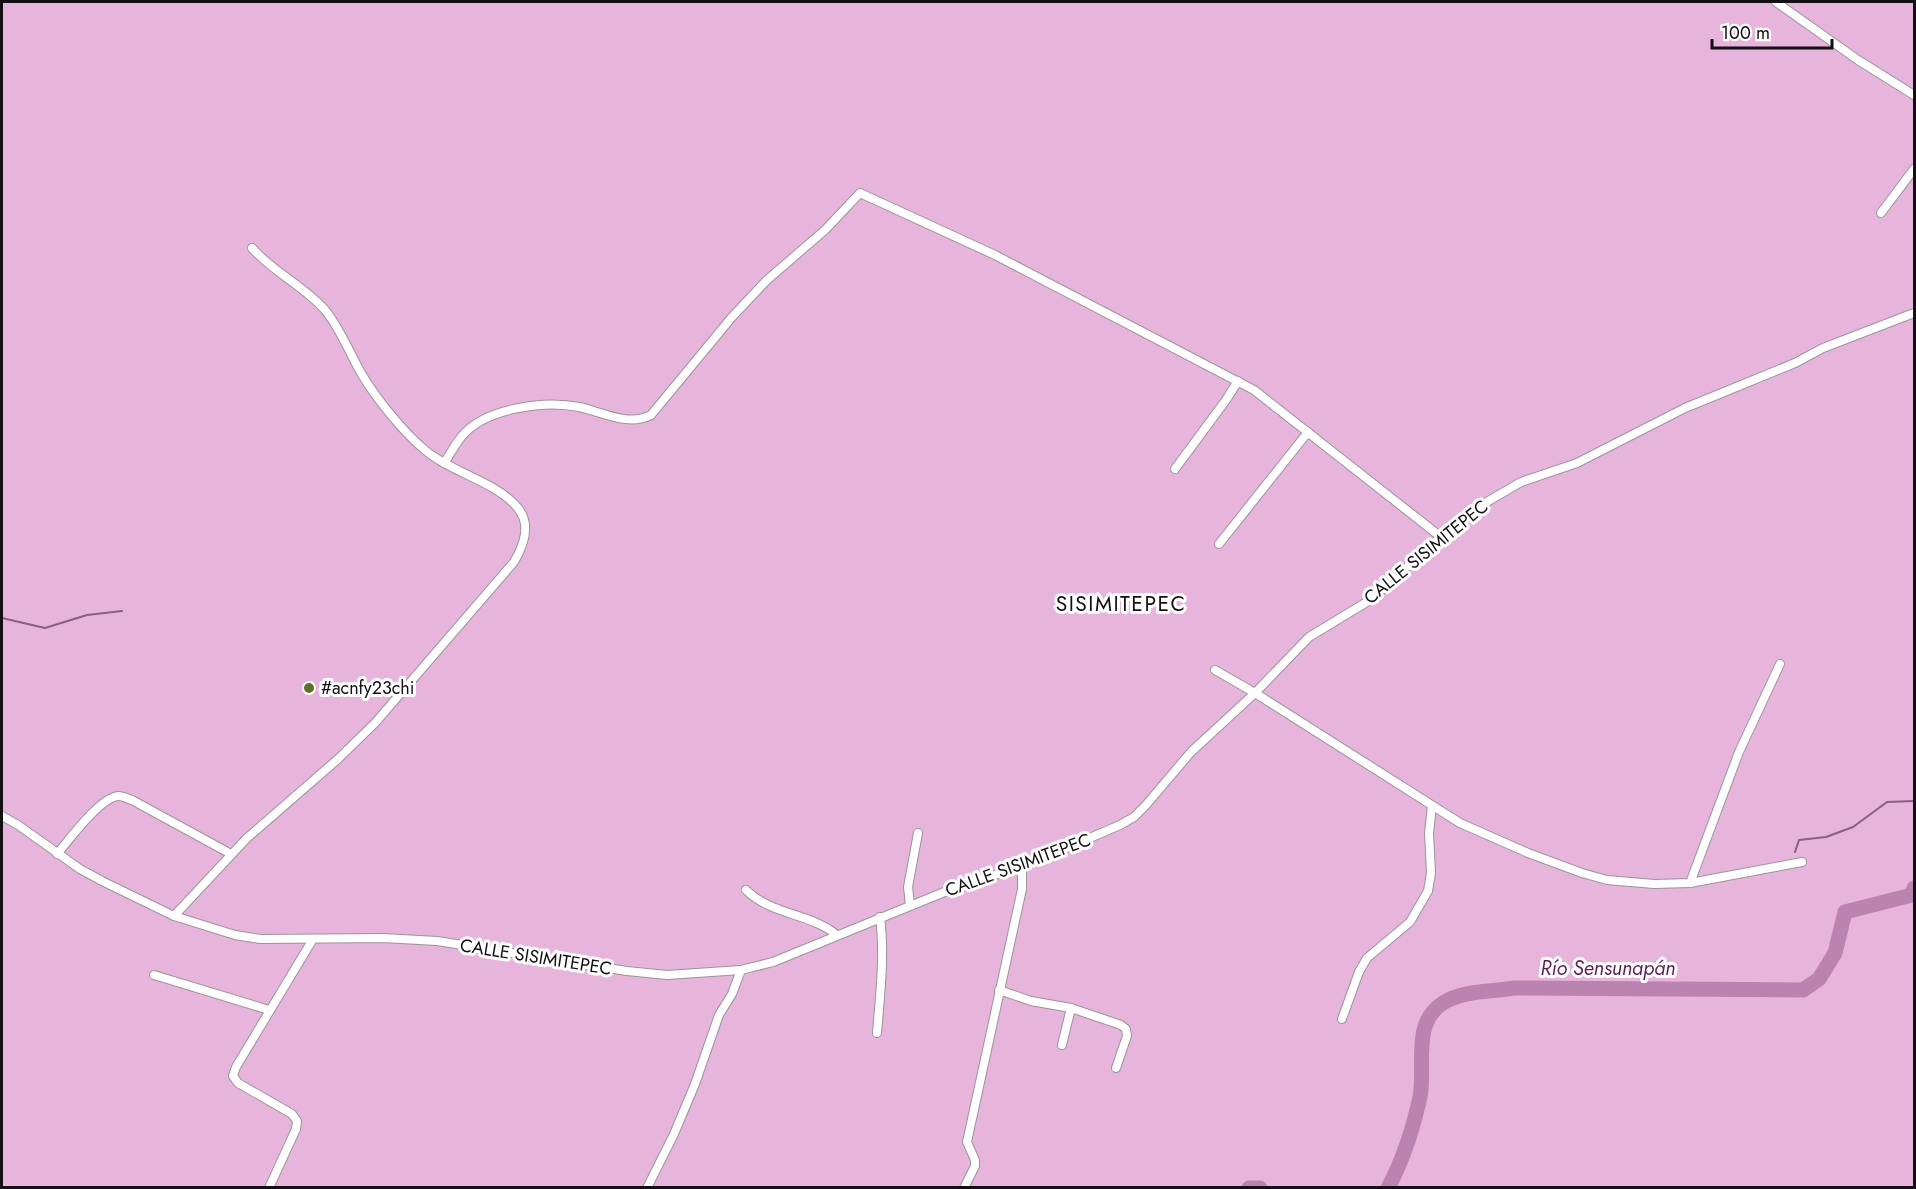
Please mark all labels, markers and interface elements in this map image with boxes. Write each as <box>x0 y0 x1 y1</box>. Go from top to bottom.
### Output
scale bar <box>1712 12 1832 50</box>
text: 100 m <box>1721 20 1770 46</box>
street label: CALLE SISIMITEPEC <box>1358 494 1494 610</box>
district label: SISIMITEPEC <box>1056 589 1186 619</box>
place label: #acnfy23chi <box>321 675 414 701</box>
marker: #acnfy23chi <box>302 681 316 695</box>
street label: CALLE SISIMITEPEC <box>942 827 1094 903</box>
street label: CALLE SISIMITEPEC <box>458 932 614 982</box>
water label: Río Sensunapán <box>1541 954 1675 983</box>

